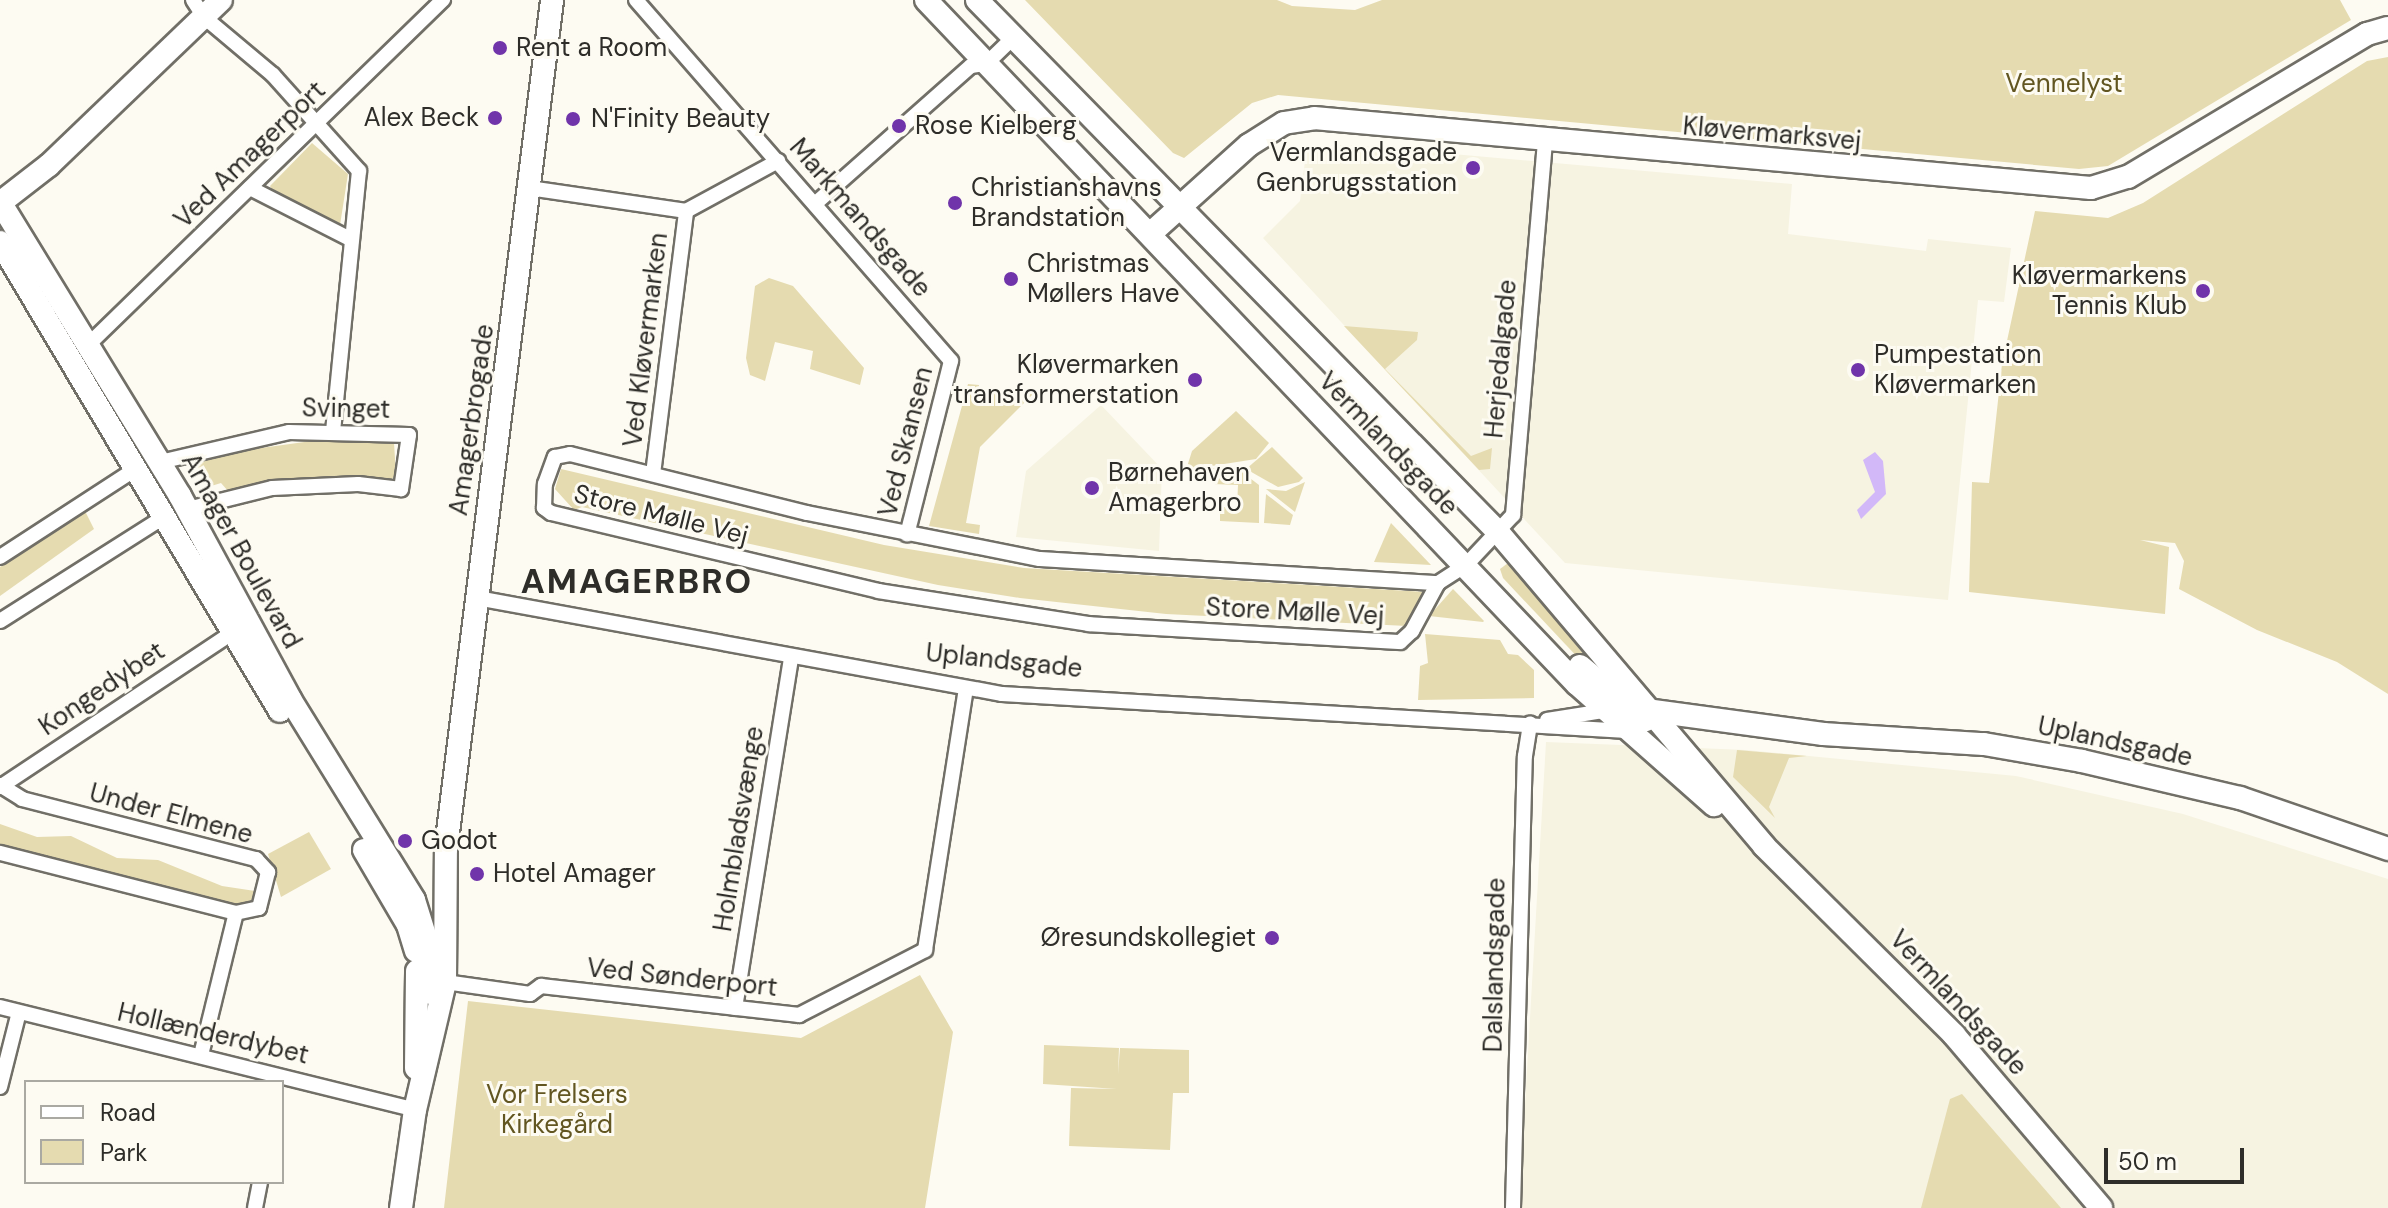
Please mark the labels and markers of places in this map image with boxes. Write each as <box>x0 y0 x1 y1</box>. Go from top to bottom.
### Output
place label: Rent a Room <box>516 32 667 64</box>
marker: Rent a Room <box>491 39 509 57</box>
place label: Alex Beck <box>364 102 479 134</box>
place label: N'Finity Beauty <box>591 103 770 135</box>
marker: N'Finity Beauty <box>562 108 584 130</box>
marker: Alex Beck <box>486 109 504 127</box>
place label: Rose Kielberg <box>915 110 1077 142</box>
marker: Rose Kielberg <box>890 117 908 135</box>
place label: Vermlandsgade Genbrugsstation <box>1256 137 1457 198</box>
marker: Vermlandsgade Genbrugsstation <box>1464 159 1482 177</box>
place label: Christianshavns Brandstation <box>971 172 1162 234</box>
marker: Christianshavns Brandstation <box>946 194 964 212</box>
place label: Christmas Møllers Have <box>1027 248 1180 310</box>
place label: Kløvermarkens Tennis Klub <box>2012 260 2187 322</box>
marker: Christmas Møllers Have <box>1002 270 1020 288</box>
marker: Kløvermarkens Tennis Klub <box>2194 282 2212 300</box>
place label: Pumpestation Kløvermarken <box>1874 339 2041 400</box>
place label: Kløvermarken transformerstation <box>953 349 1179 410</box>
marker: Pumpestation Kløvermarken <box>1849 361 1867 379</box>
marker: Kløvermarken transformerstation <box>1186 371 1204 389</box>
place label: Børnehaven Amagerbro <box>1108 457 1250 518</box>
marker: Børnehaven Amagerbro <box>1083 479 1101 497</box>
place label: Godot <box>421 825 498 857</box>
marker: Godot <box>396 832 414 850</box>
place label: Hotel Amager <box>493 858 656 890</box>
marker: Hotel Amager <box>468 865 486 883</box>
place label: Øresundskollegiet <box>1041 922 1256 954</box>
marker: Øresundskollegiet <box>1263 929 1281 947</box>

